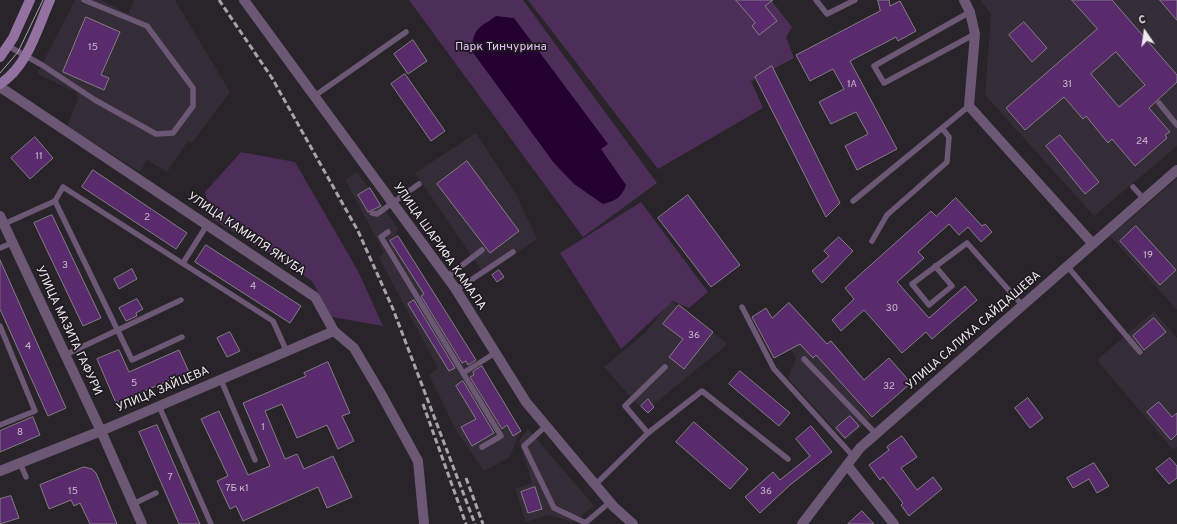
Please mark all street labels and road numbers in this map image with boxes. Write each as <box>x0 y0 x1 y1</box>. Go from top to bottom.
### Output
street label: УЛИЦА ШАРИФА КАМАЛА <box>389 181 489 313</box>
street label: УЛИЦА КАМИЛЯ ЯКУБА <box>184 190 308 280</box>
street label: УЛИЦА МАЗИТА ГАФУРИ <box>32 264 104 398</box>
street label: УЛИЦА САЛИХА САЙДАШЕВА <box>904 269 1044 393</box>
street label: УЛИЦА ЗАЙЦЕВА <box>114 364 212 416</box>

